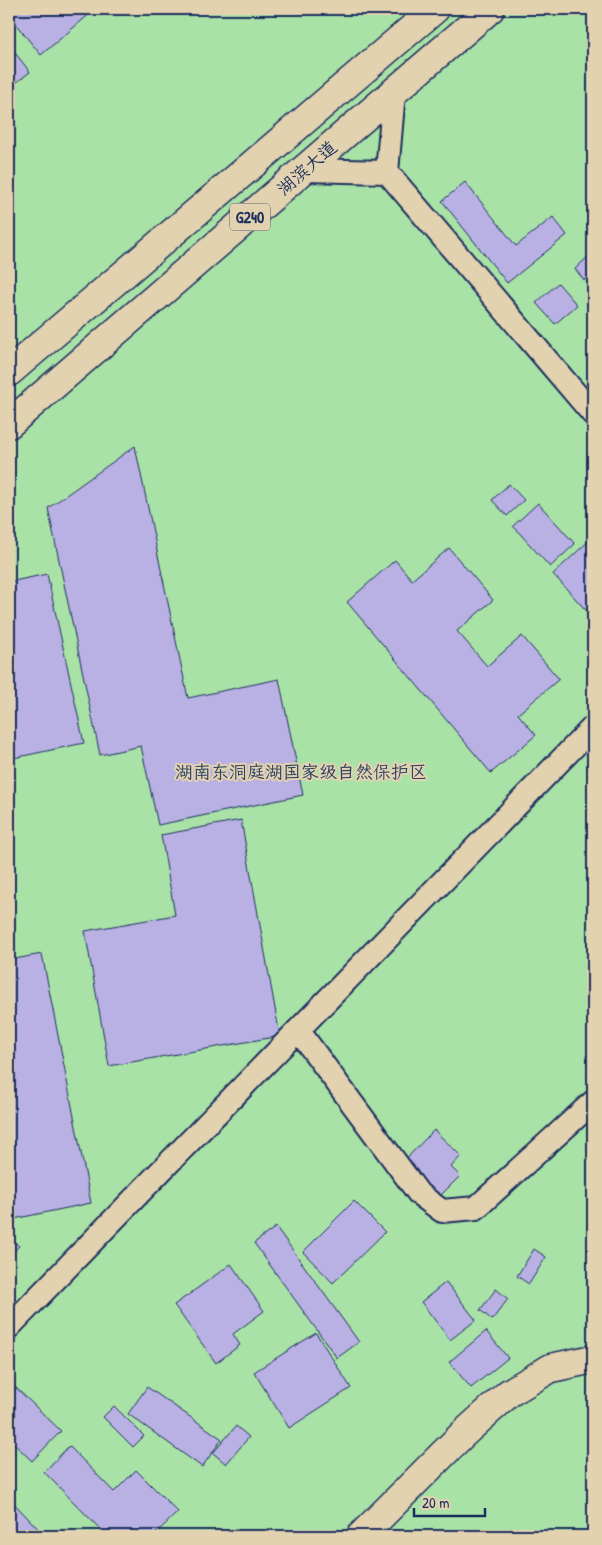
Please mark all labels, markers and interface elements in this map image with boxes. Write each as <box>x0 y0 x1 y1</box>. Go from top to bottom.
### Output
street label: 湖滨大道 <box>271 135 342 201</box>
road number: G240 <box>230 203 270 230</box>
park label: 湖南东洞庭湖国家级自然保护区 <box>175 759 427 784</box>
scale bar <box>414 1485 486 1517</box>
text: 20 m <box>422 1492 449 1513</box>

